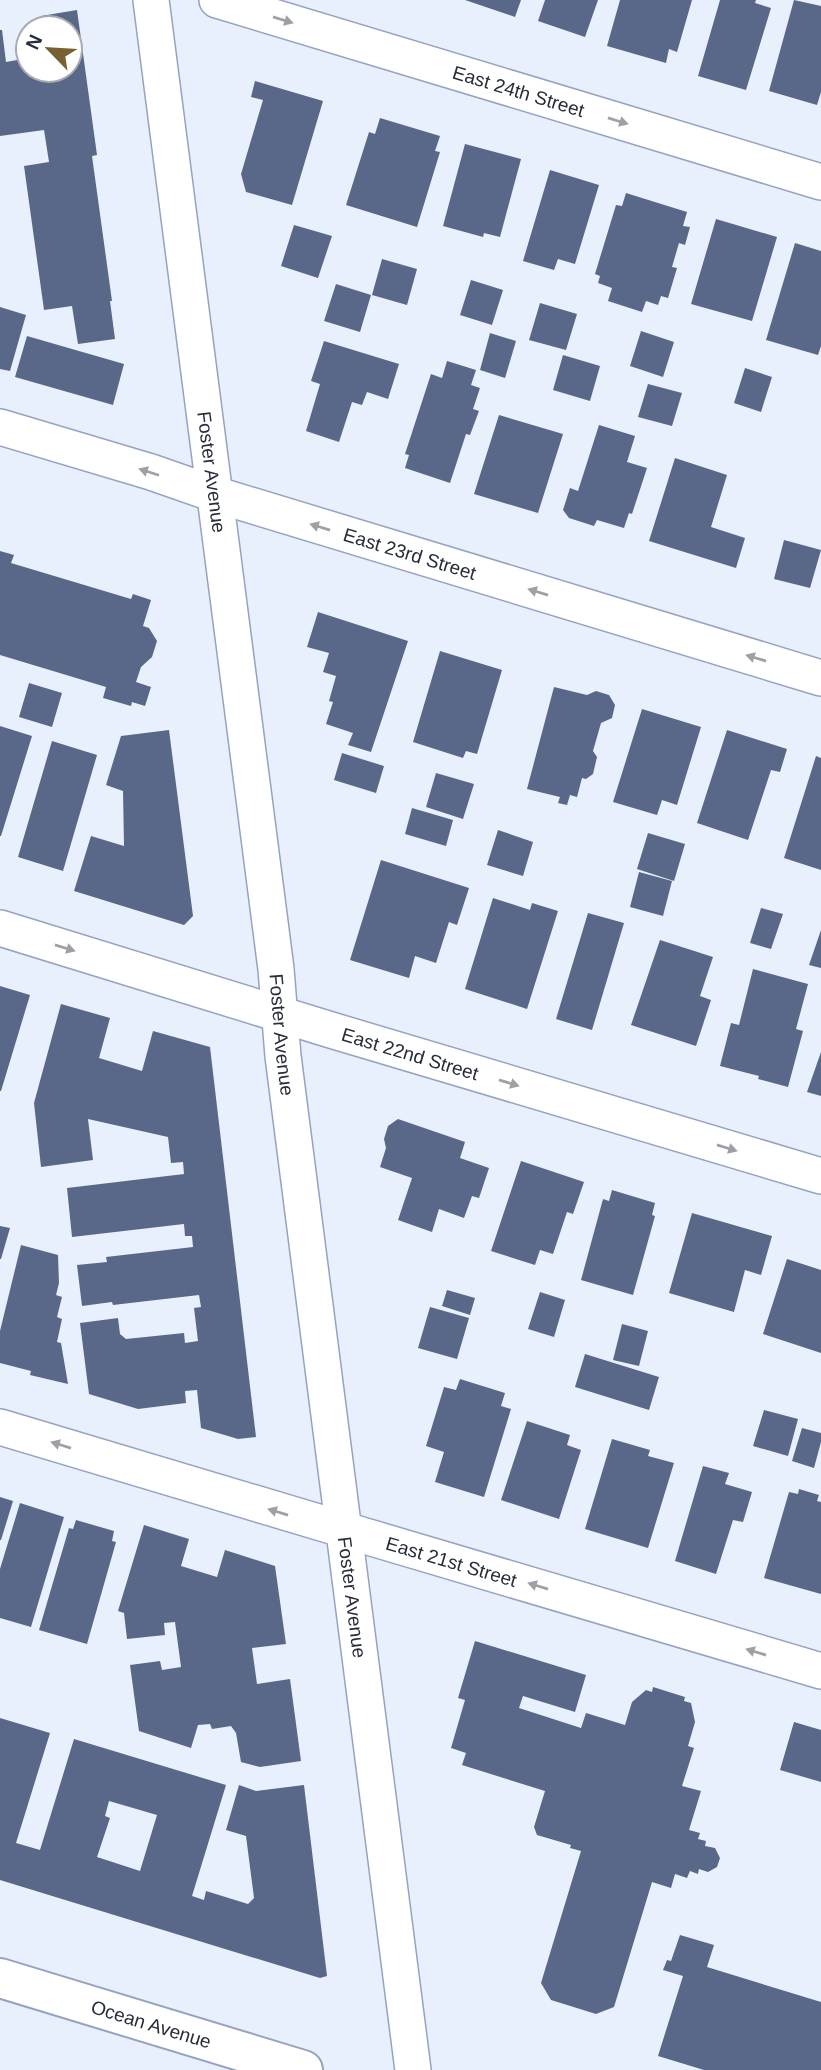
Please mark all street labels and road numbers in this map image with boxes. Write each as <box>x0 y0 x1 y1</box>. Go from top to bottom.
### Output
street label: East 24th Street <box>450 62 587 121</box>
street label: Foster Avenue <box>193 410 230 534</box>
street label: East 23rd Street <box>341 524 479 584</box>
street label: Foster Avenue <box>265 973 298 1097</box>
street label: East 22nd Street <box>339 1024 482 1085</box>
street label: East 21st Street <box>383 1533 520 1591</box>
street label: Foster Avenue <box>334 1535 370 1659</box>
street label: Ocean Avenue <box>88 1996 214 2053</box>

